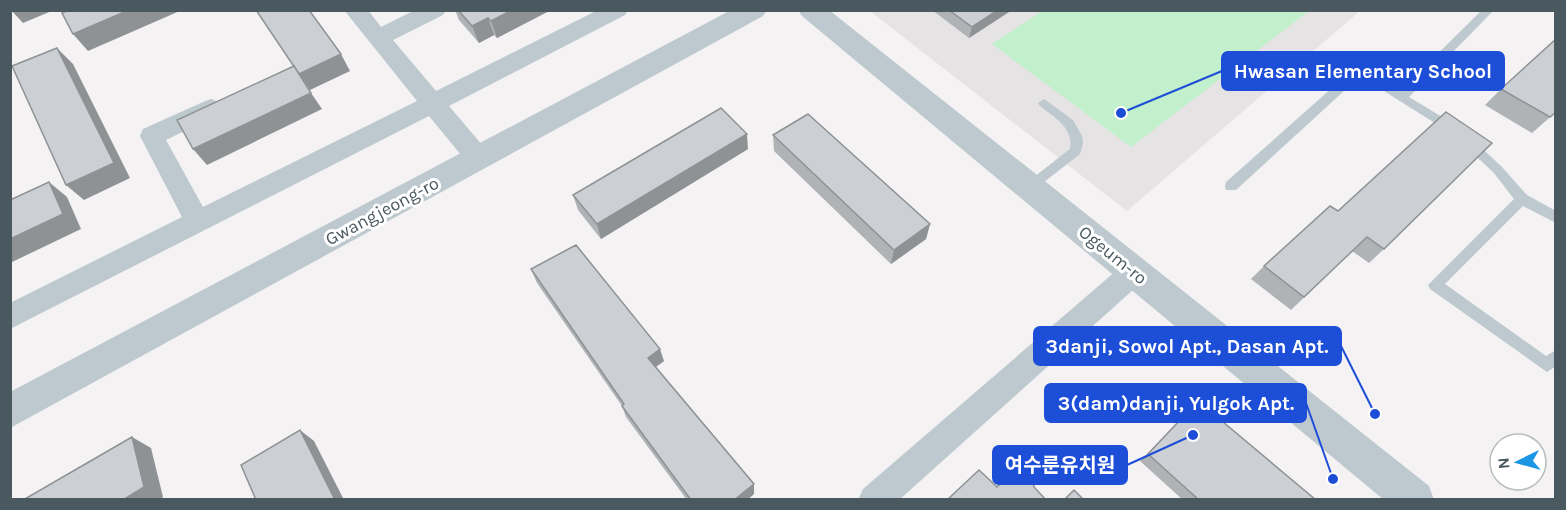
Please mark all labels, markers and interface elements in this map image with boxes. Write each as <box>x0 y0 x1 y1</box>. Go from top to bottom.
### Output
callout: Hwasan Elementary School <box>1222 52 1504 90</box>
text: Hwasan Elementary School <box>1234 60 1492 83</box>
street label: Gwangjeong-ro <box>322 172 442 250</box>
street label: Ogeum-ro <box>1074 221 1152 289</box>
callout: 3danji, Sowol Apt., Dasan Apt. <box>1034 327 1341 365</box>
text: 3danji, Sowol Apt., Dasan Apt. <box>1045 335 1329 358</box>
callout: 3(dam)danji, Yulgok Apt. <box>1045 384 1306 422</box>
text: 3(dam)danji, Yulgok Apt. <box>1058 392 1294 415</box>
north arrow <box>1488 432 1548 492</box>
callout: 여수룬유치원 <box>993 446 1127 484</box>
text: 여수룬유치원 <box>1005 454 1115 477</box>
text: N <box>1494 457 1514 470</box>

